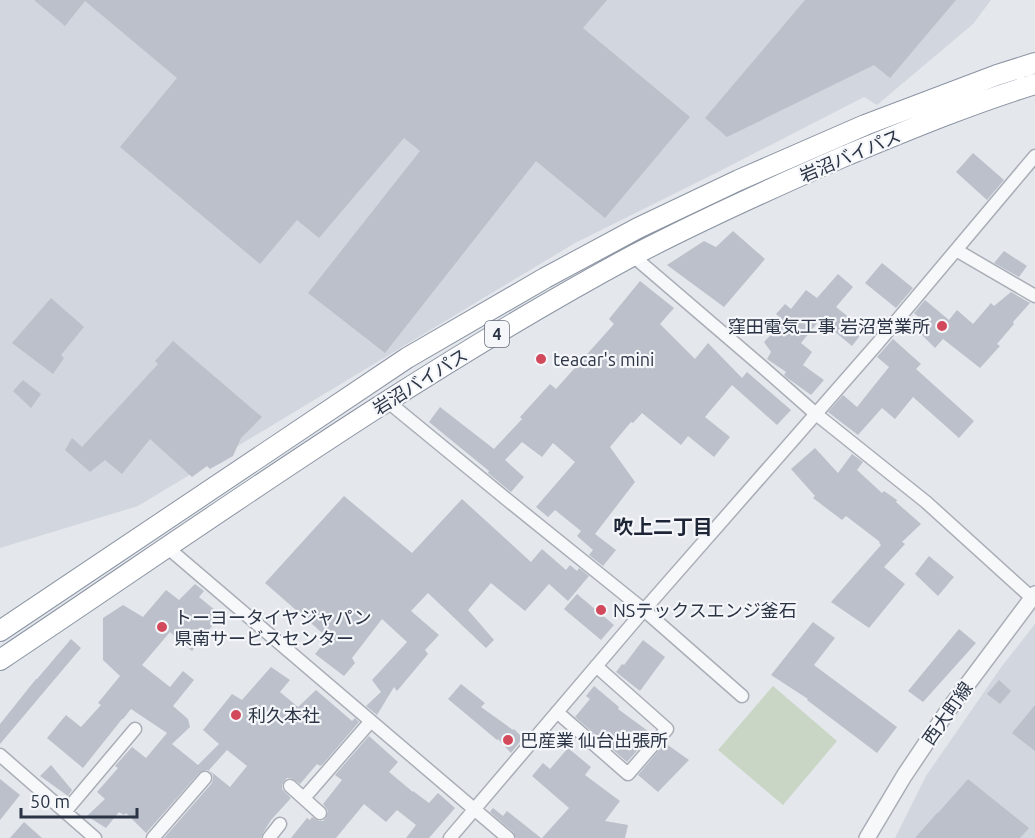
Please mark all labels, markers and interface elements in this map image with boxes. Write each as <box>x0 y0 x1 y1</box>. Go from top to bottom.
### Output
street label: 岩沼バイパス <box>797 125 903 185</box>
place label: 窪田電気工事 岩沼営業所 <box>728 316 930 336</box>
marker: 窪田電気工事 岩沼営業所 <box>935 319 949 333</box>
road number: 4 <box>485 321 509 347</box>
street label: 岩沼バイパス <box>369 344 471 418</box>
place label: teacar's mini <box>553 349 654 369</box>
marker: teacar's mini <box>534 352 548 366</box>
district label: 吹上二丁目 <box>613 515 713 538</box>
place label: NSテックスエンジ釜石 <box>613 600 797 620</box>
marker: NSテックスエンジ釜石 <box>594 603 608 617</box>
place label: トーヨータイヤジャパン 県南サービスセンター <box>174 607 371 648</box>
marker: トーヨータイヤジャパン 県南サービスセンター <box>155 620 169 634</box>
street label: 西大町線 <box>918 678 976 748</box>
place label: 利久本社 <box>248 705 320 725</box>
marker: 利久本社 <box>229 708 243 722</box>
place label: 巴産業 仙台出張所 <box>520 730 668 750</box>
marker: 巴産業 仙台出張所 <box>501 733 515 747</box>
scale bar <box>21 781 136 819</box>
text: 50 m <box>30 791 70 811</box>

